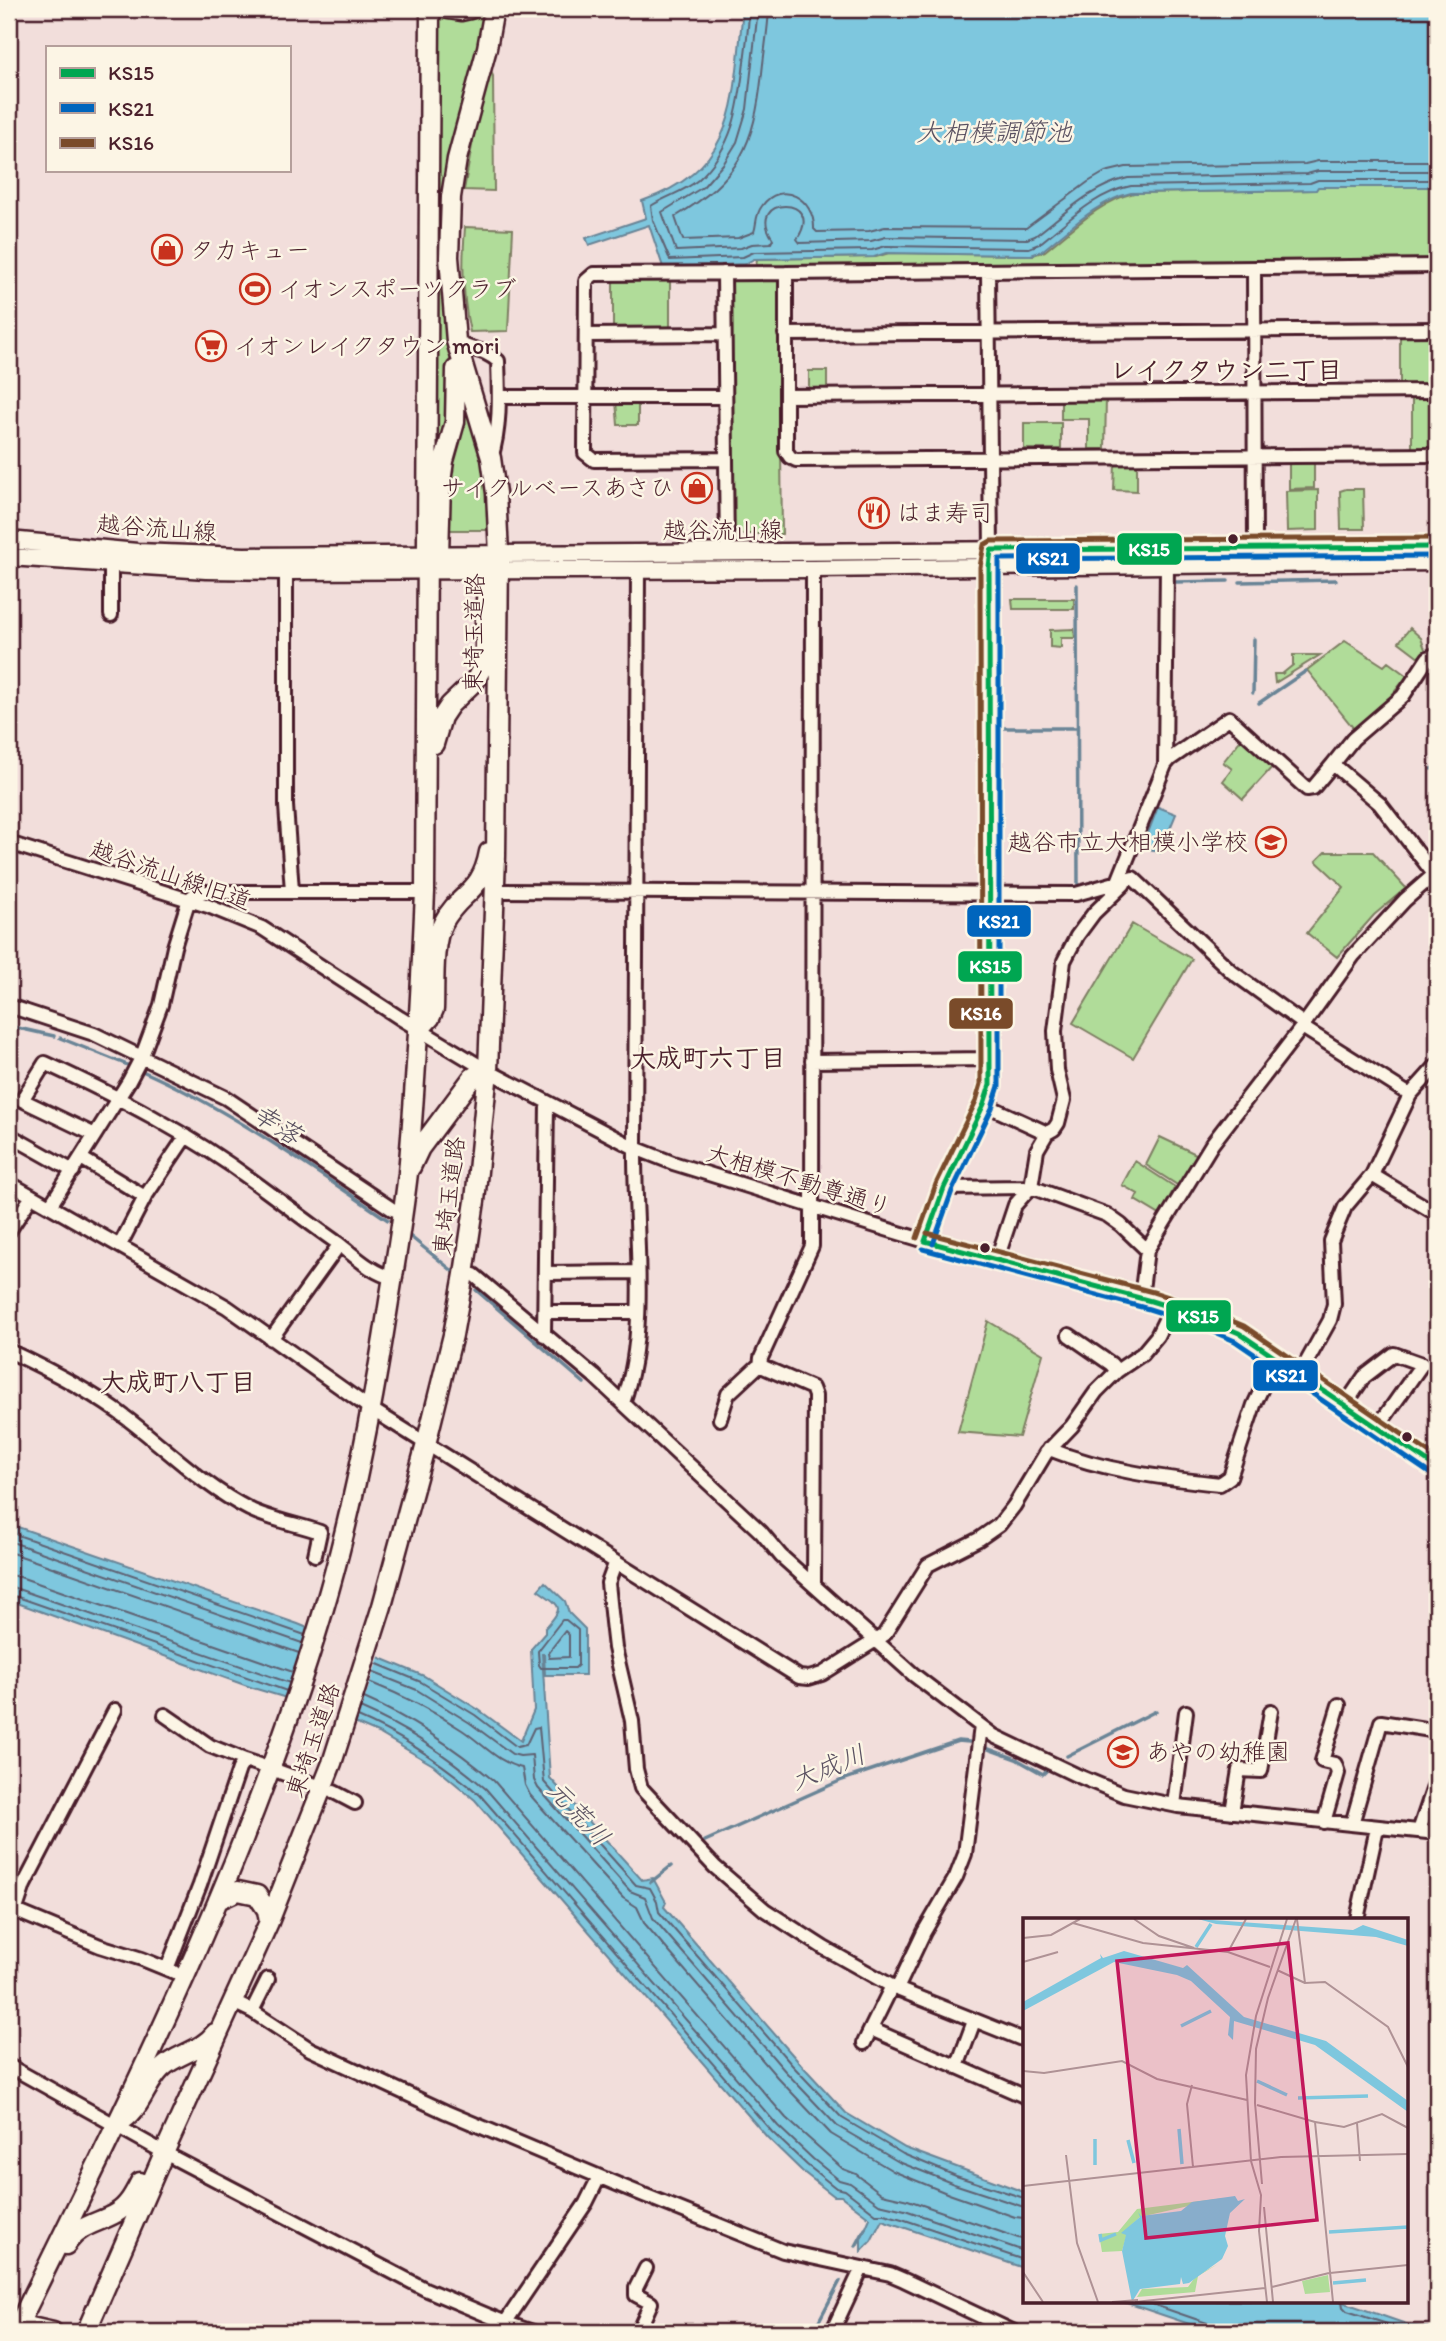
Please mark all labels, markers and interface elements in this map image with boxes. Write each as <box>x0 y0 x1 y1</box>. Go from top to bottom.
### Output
legend <box>46 46 290 172</box>
text: KS15 <box>108 60 154 85</box>
text: KS21 <box>108 96 154 121</box>
water label: 大相模調節池 <box>916 116 1073 148</box>
text: KS16 <box>108 130 154 155</box>
shop icon: タカキュー <box>150 233 184 267</box>
place label: タカキュー <box>190 235 310 264</box>
sports icon: イオンスポーツクラブ <box>238 272 272 306</box>
place label: イオンスポーツクラブ <box>278 274 517 303</box>
supermarket icon: イオンレイクタウン mori <box>194 329 228 363</box>
place label: イオンレイクタウン mori <box>234 331 500 360</box>
district label: レイクタウン二丁目 <box>1110 354 1342 386</box>
shop icon: サイクルベースあさひ <box>680 471 714 505</box>
place label: サイクルベースあさひ <box>441 473 674 502</box>
restaurant icon: はま寿司 <box>857 496 891 530</box>
place label: はま寿司 <box>897 498 993 527</box>
street label: 越谷流山線 <box>96 509 218 546</box>
street label: 越谷流山線 <box>663 515 783 544</box>
line badge: KS15 <box>1116 532 1183 566</box>
unlabelled marker <box>1226 532 1240 546</box>
text: KS15 <box>1128 538 1170 561</box>
line badge: KS21 <box>1015 542 1081 575</box>
text: KS21 <box>1027 547 1069 570</box>
street label: 東埼玉道路 <box>458 573 489 693</box>
school or university icon: 越谷市立大相模小学校 <box>1254 825 1288 859</box>
place label: 越谷市立大相模小学校 <box>1008 827 1248 856</box>
street label: 越谷流山線旧道 <box>87 833 255 916</box>
line badge: KS21 <box>966 904 1032 938</box>
text: KS21 <box>978 910 1020 933</box>
line badge: KS15 <box>957 950 1023 983</box>
text: KS15 <box>969 955 1011 978</box>
line badge: KS16 <box>948 997 1014 1030</box>
text: KS16 <box>960 1002 1002 1025</box>
district label: 大成町六丁目 <box>630 1042 786 1074</box>
water label: 幸落 <box>246 1097 309 1152</box>
street label: 東埼玉道路 <box>427 1135 470 1257</box>
street label: 大相模不動尊通り <box>703 1138 895 1221</box>
unlabelled marker <box>978 1241 992 1255</box>
line badge: KS15 <box>1165 1299 1232 1333</box>
text: KS15 <box>1177 1305 1219 1328</box>
line badge: KS21 <box>1252 1359 1319 1392</box>
text: KS21 <box>1265 1364 1307 1387</box>
district label: 大成町八丁目 <box>100 1366 256 1398</box>
unlabelled marker <box>1400 1430 1414 1444</box>
street label: 東埼玉道路 <box>279 1678 346 1801</box>
school or university icon: あやの幼稚園 <box>1106 1735 1140 1769</box>
place label: あやの幼稚園 <box>1146 1737 1290 1766</box>
water label: 大成川 <box>786 1738 870 1796</box>
water label: 元荒川 <box>541 1774 617 1852</box>
inset map <box>1023 1918 1408 2302</box>

